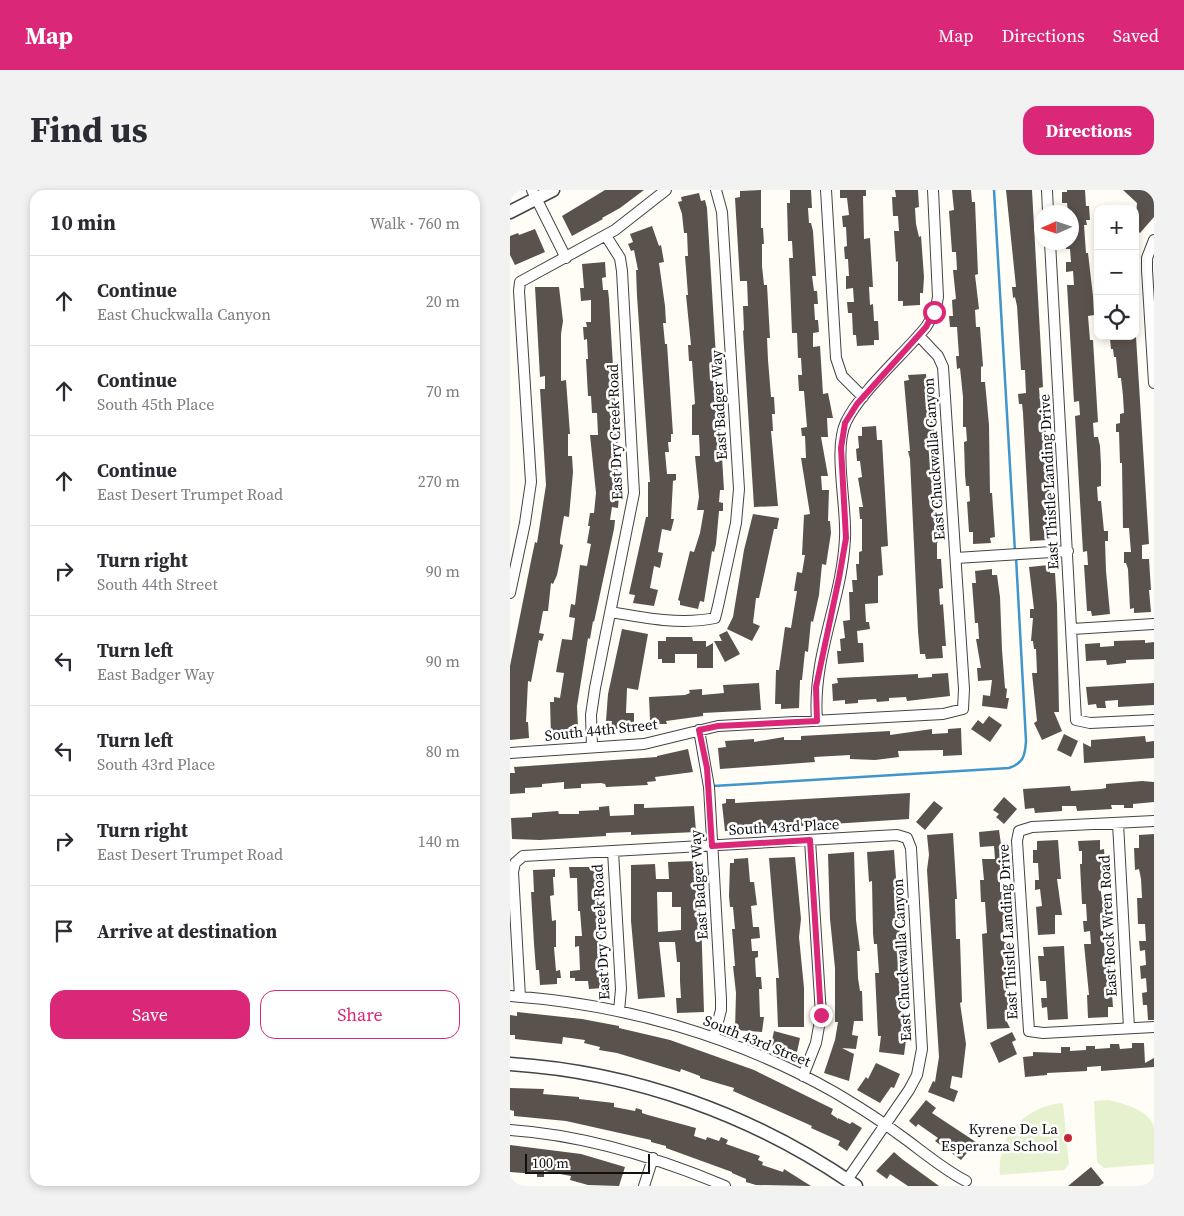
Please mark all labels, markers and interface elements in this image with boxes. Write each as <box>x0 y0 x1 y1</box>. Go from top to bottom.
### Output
text: Map <box>25 19 73 52</box>
text: Map <box>938 23 974 48</box>
text: Directions <box>1002 23 1085 48</box>
text: Saved <box>1113 23 1159 48</box>
text: Find us <box>30 106 148 154</box>
button: Directions <box>1023 106 1154 155</box>
north arrow <box>1034 205 1079 250</box>
map controls <box>1094 205 1139 340</box>
button: + <box>1094 205 1139 250</box>
text: 10 min <box>50 208 116 237</box>
text: Walk · 760 m <box>370 212 460 234</box>
button: − <box>1094 250 1139 295</box>
text: Continue <box>97 277 177 303</box>
icon: ahead <box>50 287 78 315</box>
text: 20 m <box>426 290 460 312</box>
button: locate <box>1094 295 1139 340</box>
route start <box>923 301 946 324</box>
text: East Chuckwalla Canyon <box>97 303 271 325</box>
street label: East Badger Way <box>705 349 732 461</box>
street label: East Dry Creek Road <box>602 363 627 501</box>
text: Continue <box>97 367 177 393</box>
icon: ahead <box>50 377 78 405</box>
street label: East Chuckwalla Canyon <box>917 377 950 541</box>
text: 70 m <box>426 380 460 402</box>
text: South 45th Place <box>97 393 214 415</box>
street label: East Thistle Landing Drive <box>1033 393 1064 570</box>
text: Continue <box>97 457 177 483</box>
icon: ahead <box>50 467 78 495</box>
text: 270 m <box>418 470 460 492</box>
text: East Desert Trumpet Road <box>97 483 283 505</box>
text: Turn right <box>97 547 188 573</box>
icon: right <box>50 557 78 585</box>
text: 90 m <box>426 560 460 582</box>
text: South 44th Street <box>97 573 218 595</box>
text: Turn left <box>97 637 173 663</box>
icon: left <box>50 647 78 675</box>
text: 90 m <box>426 650 460 672</box>
text: East Badger Way <box>97 663 215 685</box>
street label: South 44th Street <box>544 713 658 746</box>
text: Turn left <box>97 727 173 753</box>
icon: left <box>50 737 78 765</box>
text: 80 m <box>426 740 460 762</box>
text: South 43rd Place <box>97 753 215 775</box>
street label: South 43rd Place <box>728 813 840 840</box>
text: Turn right <box>97 817 188 843</box>
icon: right <box>50 827 78 855</box>
street label: East Badger Way <box>684 829 713 941</box>
text: 140 m <box>418 830 460 852</box>
text: East Desert Trumpet Road <box>97 843 283 865</box>
street label: East Thistle Landing Drive <box>992 843 1023 1020</box>
street label: East Rock Wren Road <box>1093 854 1122 997</box>
street label: East Dry Creek Road <box>586 863 615 1001</box>
street label: East Chuckwalla Canyon <box>887 878 916 1042</box>
icon: arrive <box>50 917 78 945</box>
text: Arrive at destination <box>97 918 277 944</box>
button: Save <box>50 990 250 1039</box>
button: Share <box>260 990 460 1039</box>
route end <box>810 1004 833 1027</box>
street label: South 43rd Street <box>700 1009 814 1072</box>
place label: Kyrene De La Esperanza School <box>941 1118 1059 1156</box>
marker: Kyrene De La Esperanza School <box>1062 1132 1074 1144</box>
scale bar <box>525 1151 650 1174</box>
text: 100 m <box>532 1153 569 1173</box>

